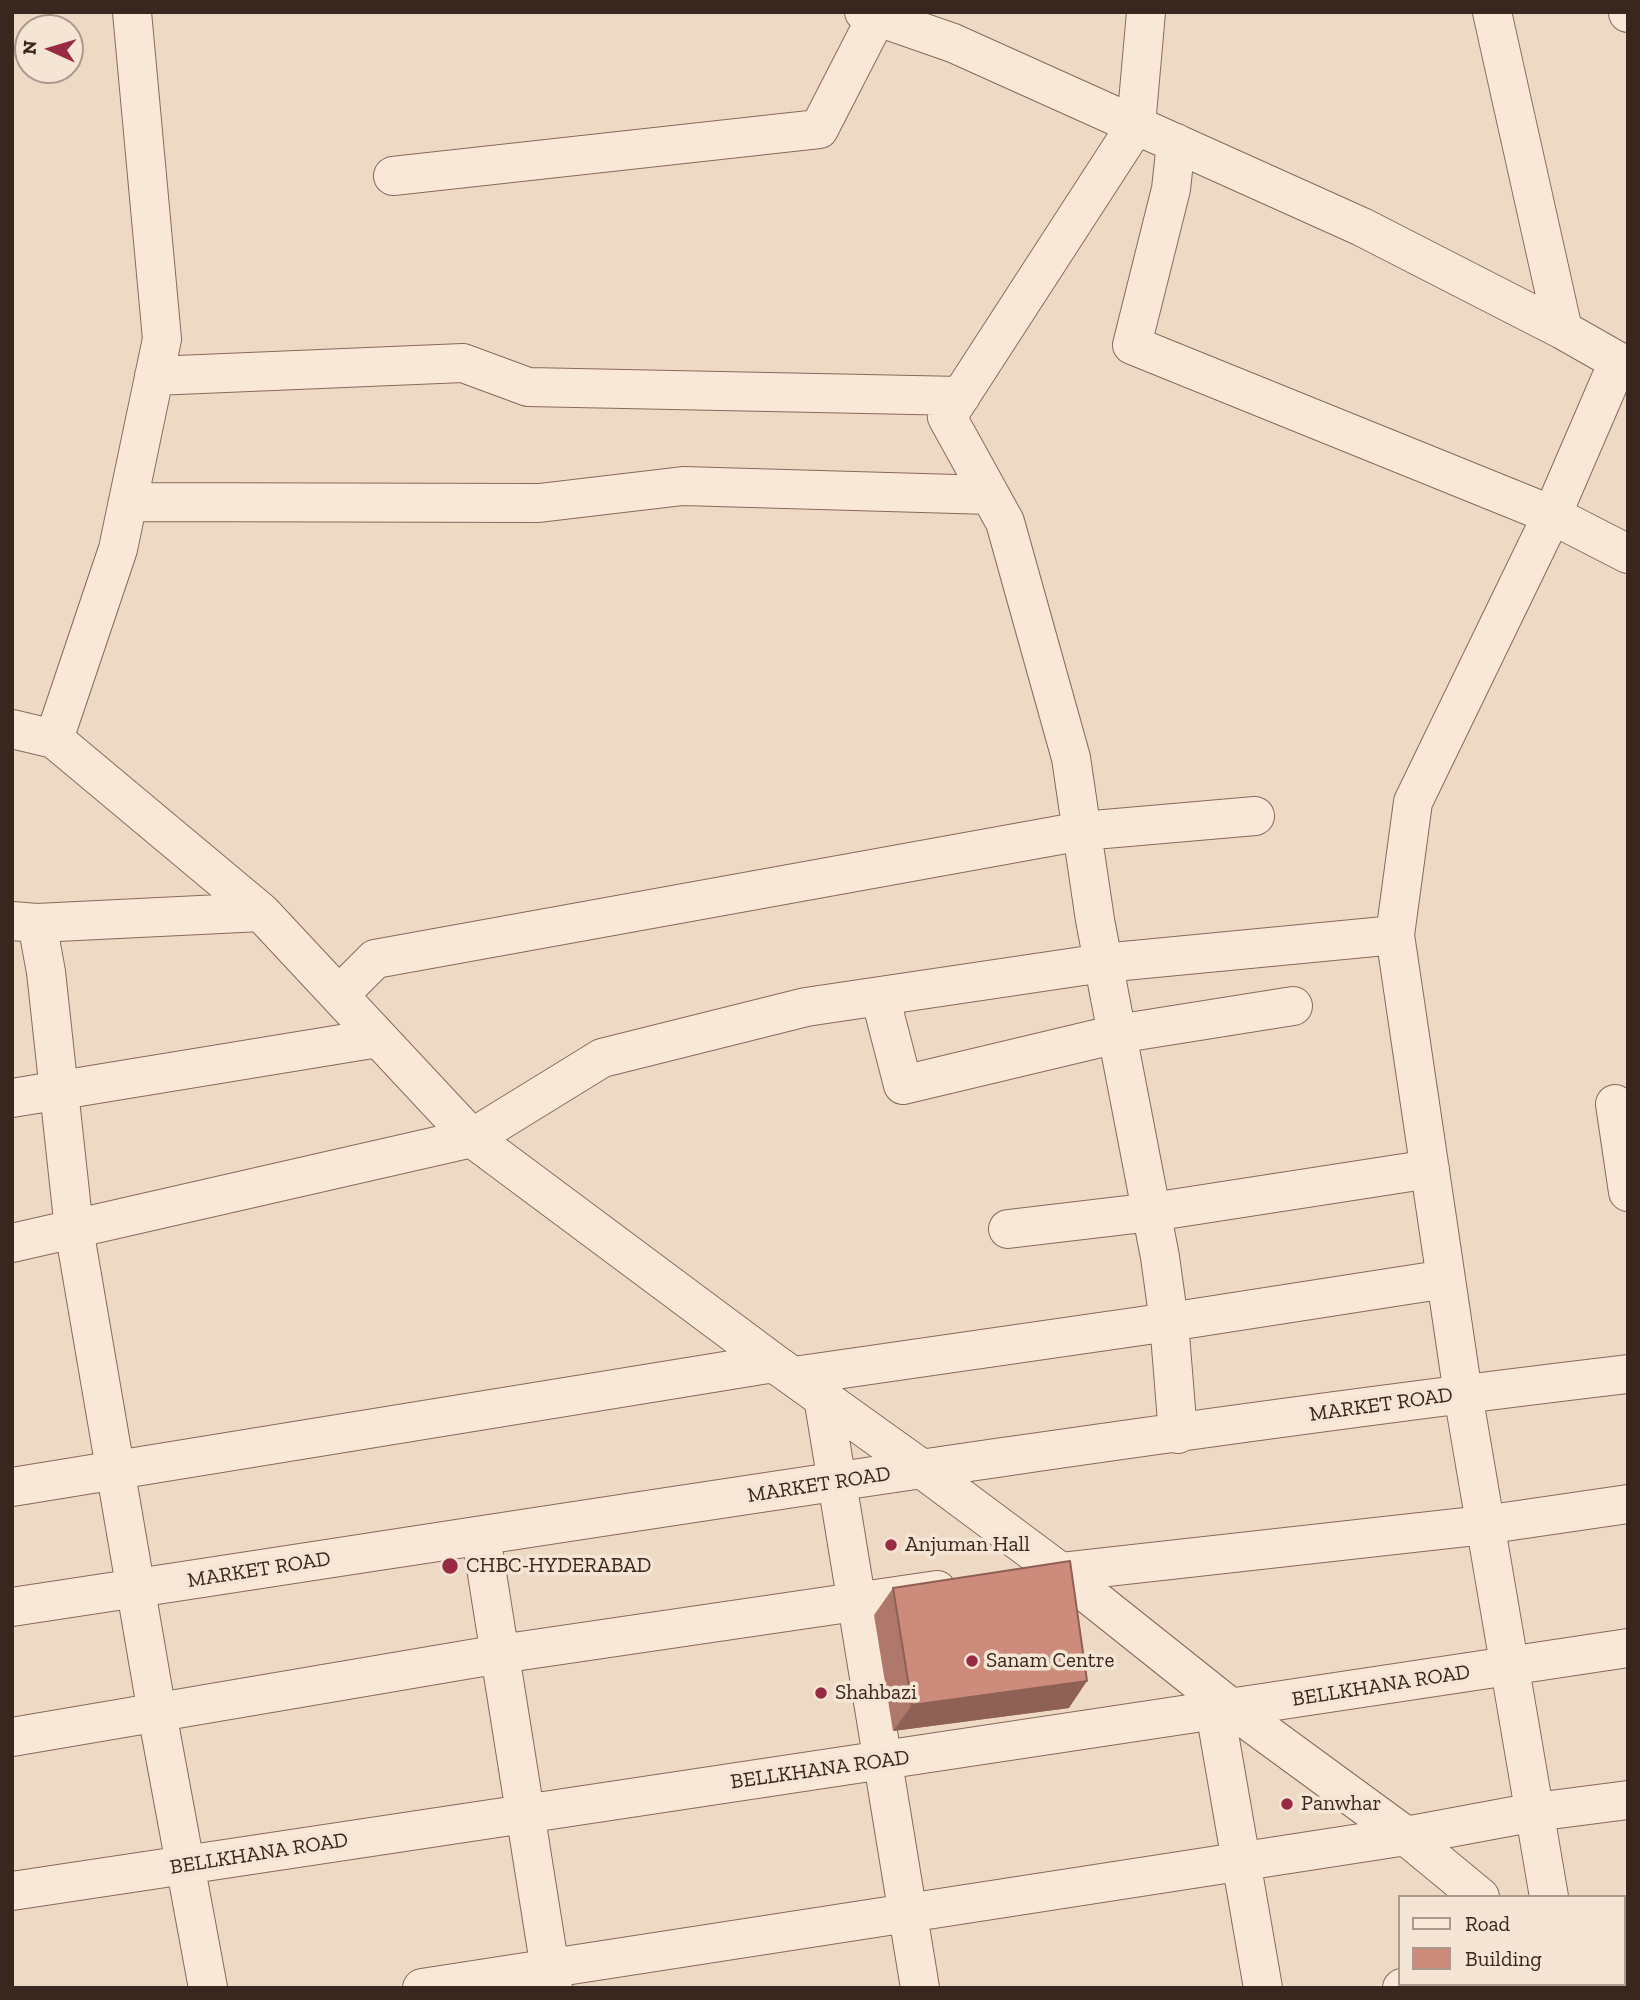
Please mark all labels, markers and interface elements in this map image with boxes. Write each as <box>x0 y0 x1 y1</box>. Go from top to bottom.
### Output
north arrow <box>14 14 84 84</box>
text: N <box>18 40 42 56</box>
street label: MARKET ROAD <box>1308 1382 1454 1428</box>
street label: MARKET ROAD <box>746 1461 892 1509</box>
place label: Anjuman Hall <box>905 1532 1030 1558</box>
marker: Anjuman Hall <box>883 1537 899 1553</box>
street label: MARKET ROAD <box>186 1546 332 1594</box>
place label: CHBC-HYDERABAD <box>466 1553 651 1579</box>
marker: CHBC-HYDERABAD <box>440 1556 460 1576</box>
place label: Sanam Centre <box>986 1648 1114 1674</box>
marker: Sanam Centre <box>964 1653 980 1669</box>
street label: BELLKHANA ROAD <box>1290 1659 1472 1713</box>
place label: Shahbazi <box>835 1680 917 1706</box>
marker: Shahbazi <box>813 1685 829 1701</box>
street label: BELLKHANA ROAD <box>729 1745 911 1795</box>
place label: Panwhar <box>1301 1791 1381 1817</box>
marker: Panwhar <box>1279 1796 1295 1812</box>
street label: BELLKHANA ROAD <box>168 1827 350 1881</box>
legend <box>1398 1895 1626 1986</box>
text: Road <box>1465 1911 1510 1936</box>
text: Building <box>1465 1946 1542 1971</box>

